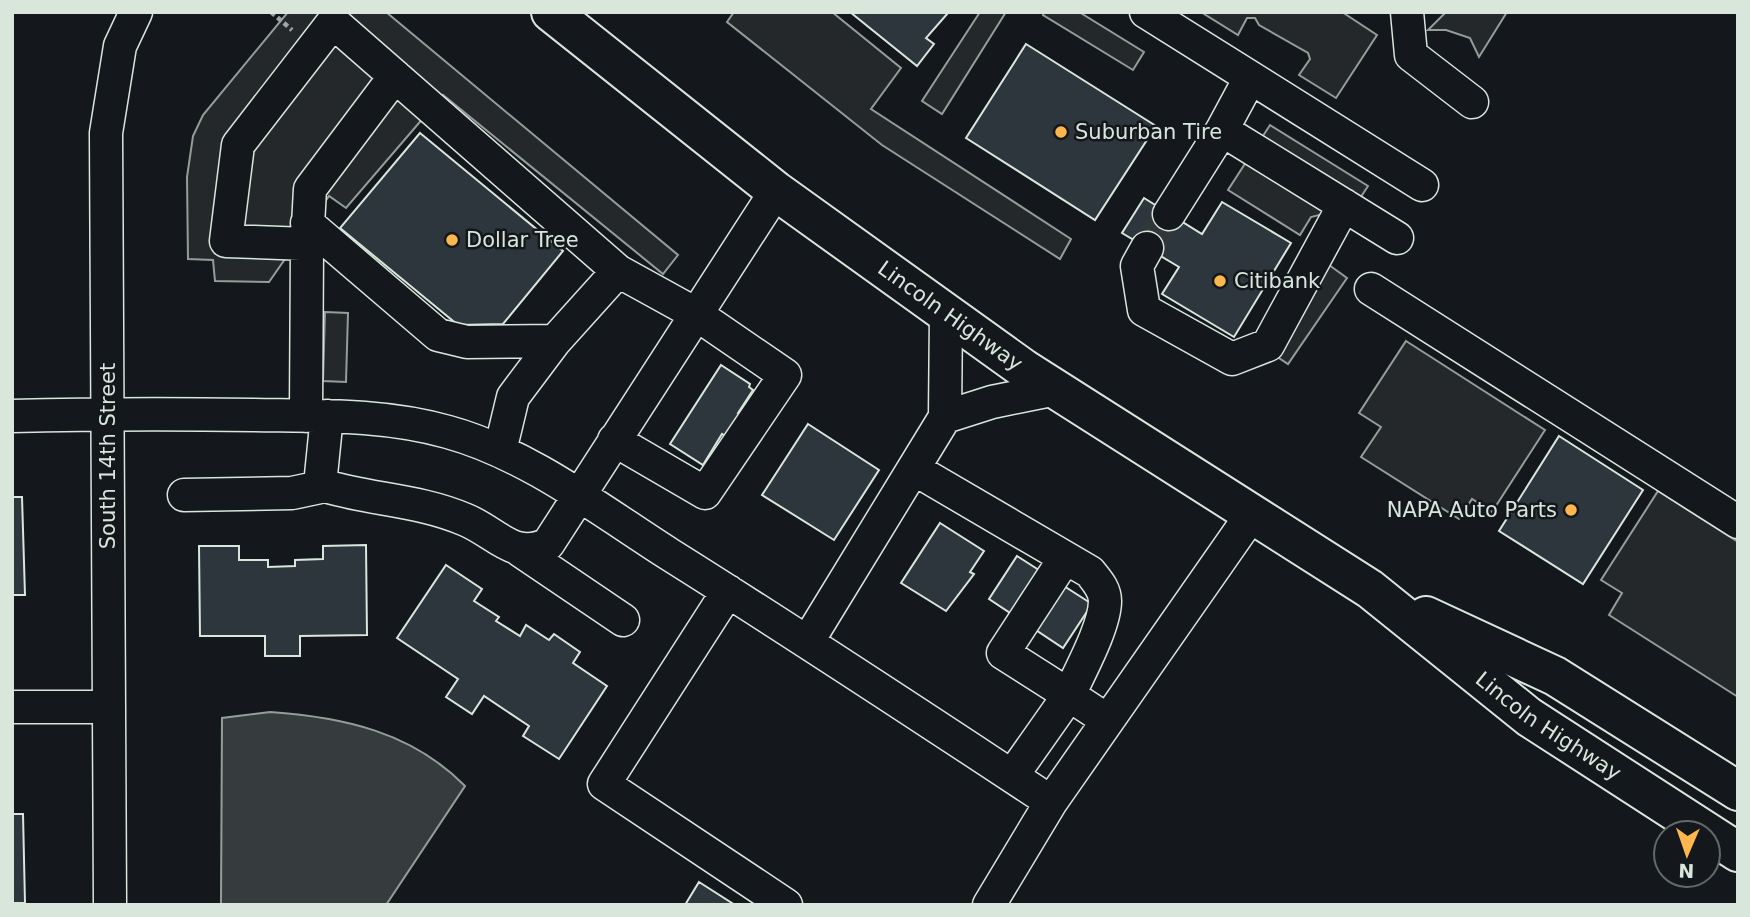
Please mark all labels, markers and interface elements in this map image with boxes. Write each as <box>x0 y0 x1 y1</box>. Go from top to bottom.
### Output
place label: Suburban Tire <box>1075 120 1222 144</box>
marker: Suburban Tire <box>1053 124 1069 140</box>
place label: Dollar Tree <box>466 228 579 252</box>
marker: Dollar Tree <box>444 232 460 248</box>
street label: Lincoln Highway <box>873 256 1027 376</box>
place label: Citibank <box>1234 269 1321 293</box>
marker: Citibank <box>1212 273 1228 289</box>
street label: South 14th Street <box>96 363 120 549</box>
place label: NAPA Auto Parts <box>1387 498 1557 522</box>
marker: NAPA Auto Parts <box>1563 502 1579 518</box>
street label: Lincoln Highway <box>1471 667 1625 785</box>
north arrow <box>1652 819 1722 889</box>
text: N <box>1678 860 1695 882</box>

